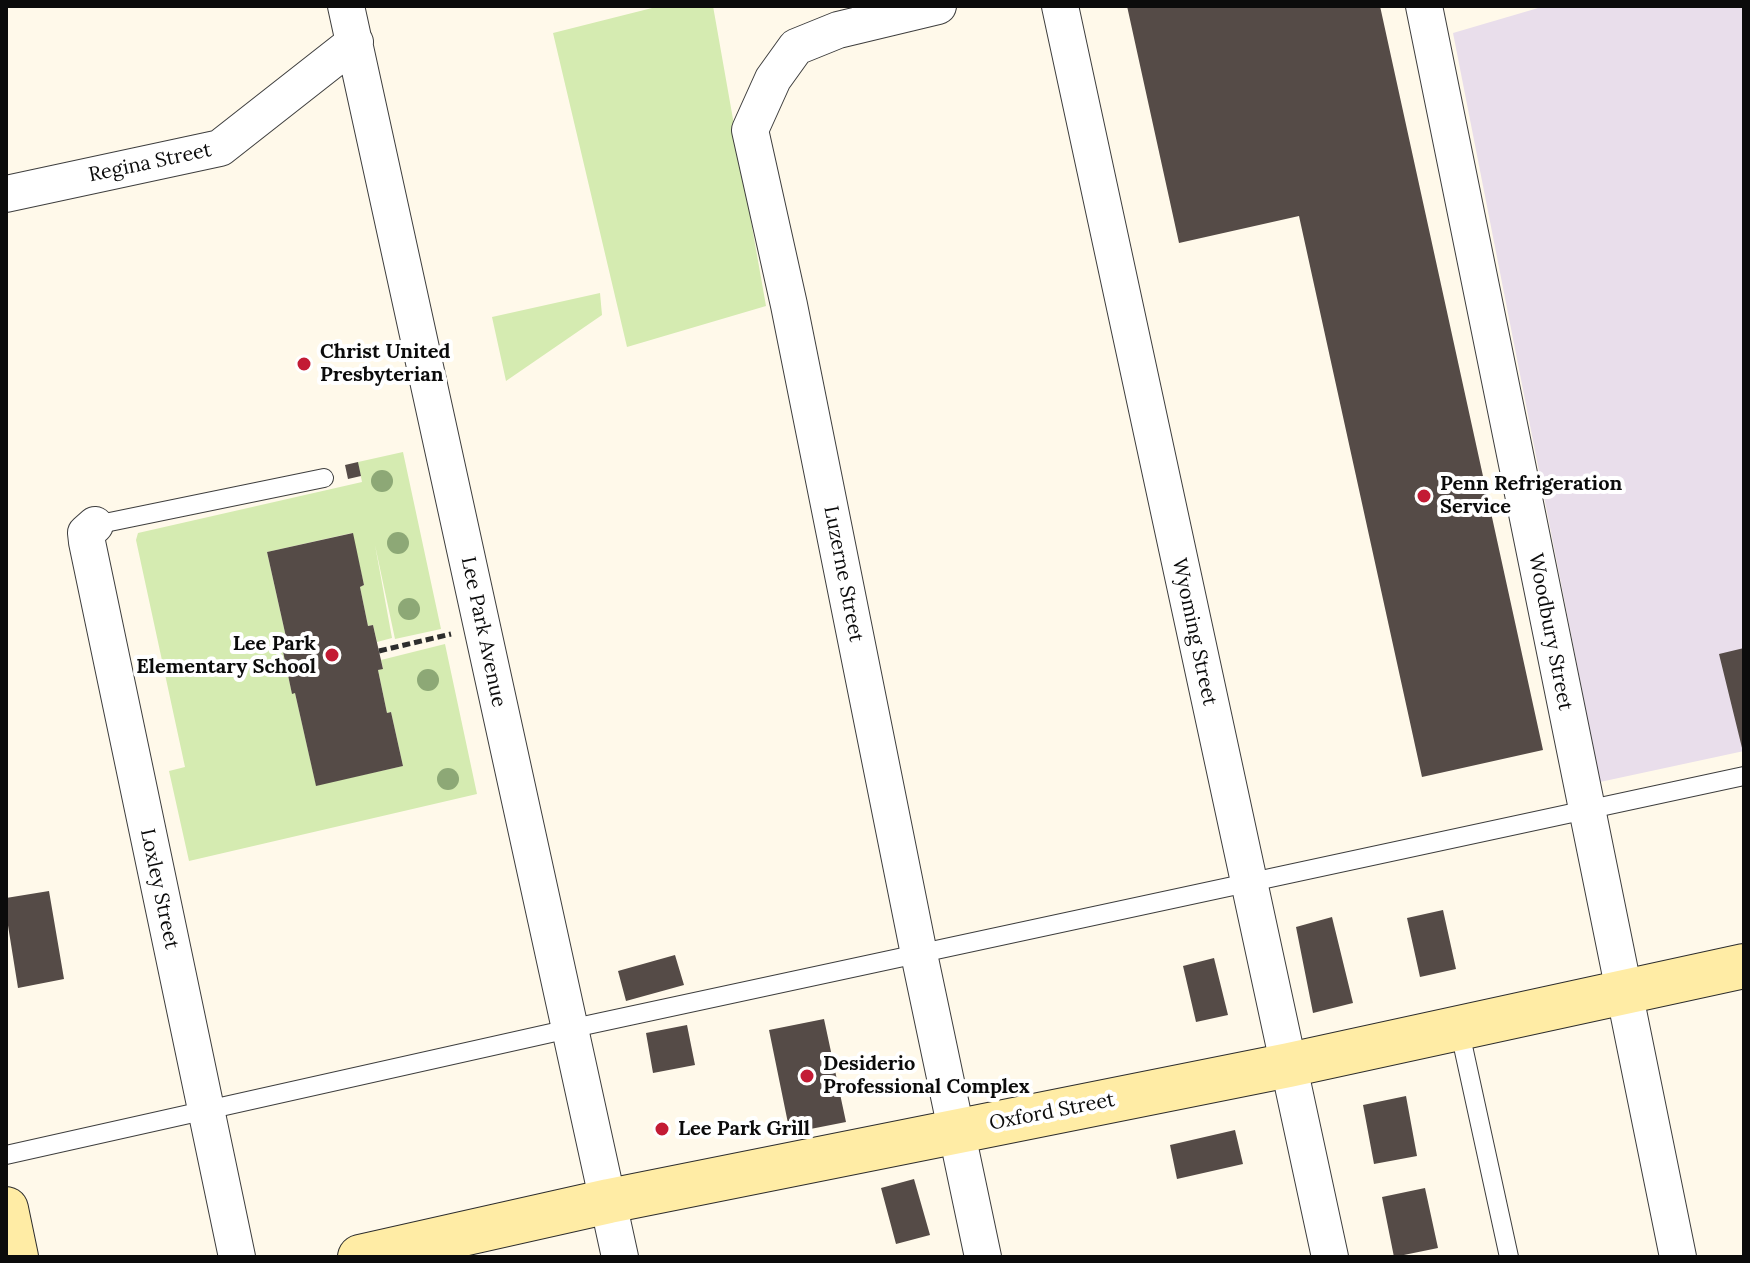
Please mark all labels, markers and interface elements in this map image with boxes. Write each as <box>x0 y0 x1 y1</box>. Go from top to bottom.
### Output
street label: Regina Street <box>86 138 214 188</box>
place label: Christ United Presbyterian <box>320 340 450 387</box>
marker: Christ United Presbyterian <box>295 355 313 373</box>
place label: Penn Refrigeration Service <box>1440 472 1622 519</box>
marker: Penn Refrigeration Service <box>1415 487 1433 505</box>
street label: Luzerne Street <box>818 504 868 644</box>
street label: Woodbury Street <box>1523 551 1577 713</box>
street label: Lee Park Avenue <box>455 555 511 709</box>
street label: Wyoming Street <box>1167 556 1221 708</box>
place label: Lee Park Elementary School <box>136 632 316 679</box>
marker: Lee Park Elementary School <box>323 646 341 664</box>
street label: Loxley Street <box>135 827 183 951</box>
place label: Desiderio Professional Complex <box>823 1052 1030 1099</box>
marker: Desiderio Professional Complex <box>798 1067 816 1085</box>
street label: Oxford Street <box>987 1088 1117 1136</box>
place label: Lee Park Grill <box>678 1117 810 1141</box>
marker: Lee Park Grill <box>653 1120 671 1138</box>

